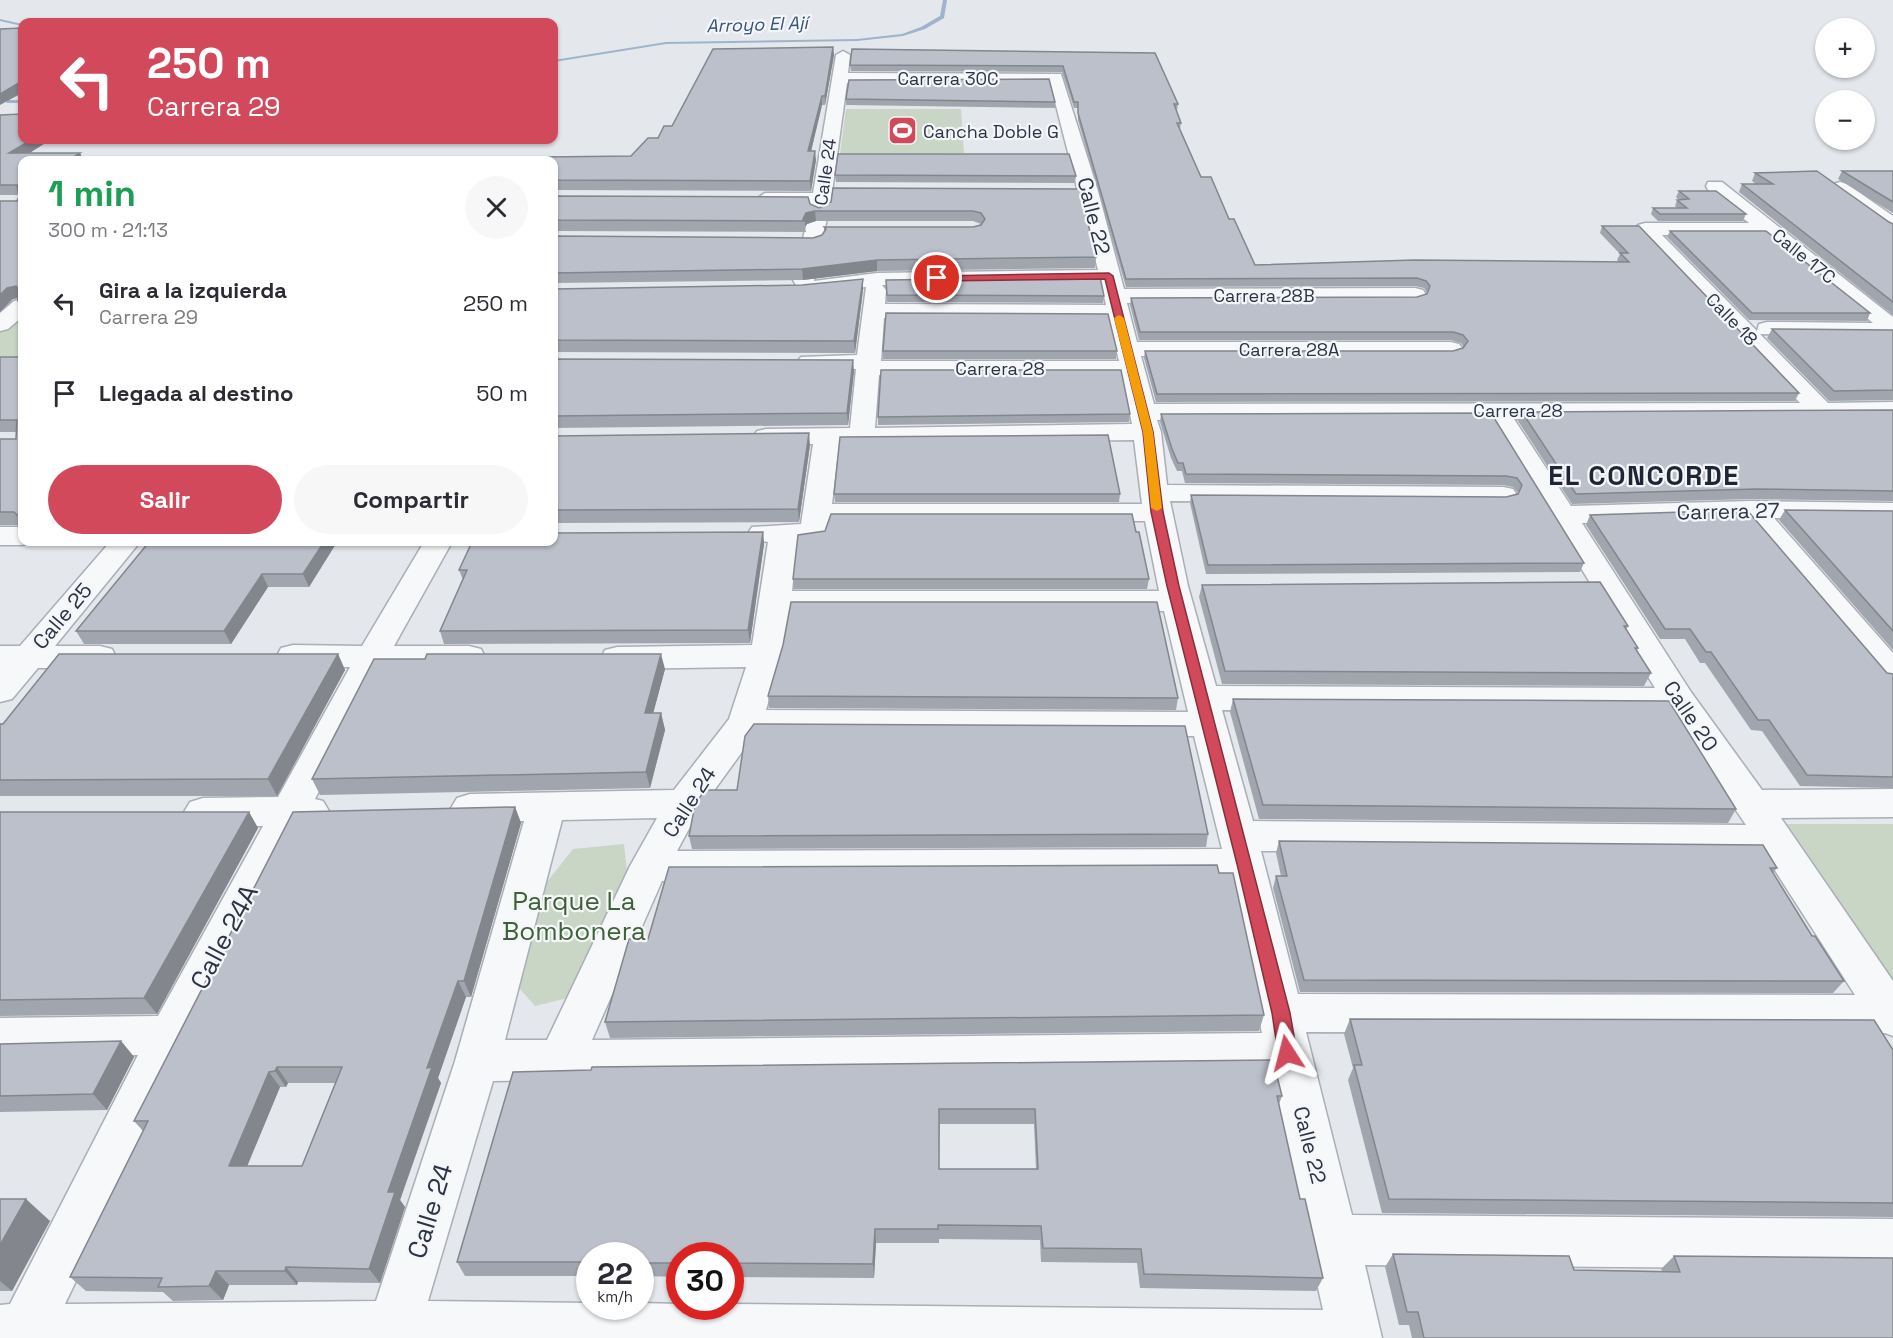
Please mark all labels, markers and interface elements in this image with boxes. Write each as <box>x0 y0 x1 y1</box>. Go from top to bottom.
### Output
water label: Arroyo El Ají <box>706 11 812 37</box>
map controls <box>1815 18 1875 150</box>
button: + <box>1815 18 1875 78</box>
text: 250 m <box>147 37 271 90</box>
icon: left <box>48 42 126 120</box>
street label: Carrera 30C <box>897 67 999 90</box>
text: Carrera 29 <box>147 89 281 124</box>
button: − <box>1815 90 1875 150</box>
sports icon: Cancha Doble G <box>886 115 918 147</box>
place label: Cancha Doble G <box>923 120 1059 143</box>
street label: Calle 24 <box>809 137 841 207</box>
text: 1 min <box>48 171 136 217</box>
street label: Calle 22 <box>1071 174 1117 258</box>
button: close <box>465 176 528 239</box>
text: 300 m · 21:13 <box>48 217 168 243</box>
street label: Calle 17C <box>1768 223 1840 289</box>
pin <box>911 252 962 303</box>
icon: arrive <box>920 261 953 294</box>
text: Gira a la izquierda <box>99 276 287 304</box>
street label: Carrera 28B <box>1213 284 1315 307</box>
icon: left <box>48 287 81 320</box>
street label: Calle 18 <box>1701 288 1763 350</box>
text: 250 m <box>463 289 528 317</box>
text: Carrera 29 <box>99 304 198 330</box>
street label: Carrera 28A <box>1239 338 1339 361</box>
street label: Carrera 28 <box>955 357 1045 380</box>
icon: arrive <box>48 377 81 410</box>
text: Llegada al destino <box>99 379 293 407</box>
text: 50 m <box>476 379 528 407</box>
street label: Carrera 28 <box>1473 399 1563 422</box>
district label: EL CONCORDE <box>1548 458 1740 493</box>
button: Salir <box>48 465 282 534</box>
button: Compartir <box>294 465 528 534</box>
street label: Carrera 27 <box>1676 497 1780 525</box>
street label: Calle 25 <box>26 577 98 655</box>
street label: Calle 20 <box>1657 675 1725 757</box>
street label: Calle 24 <box>656 762 722 842</box>
street label: Calle 24A <box>182 879 266 995</box>
park label: Parque La Bombonera <box>502 884 646 948</box>
position arrow <box>1255 1021 1319 1085</box>
street label: Calle 22 <box>1287 1103 1333 1187</box>
street label: Calle 24 <box>399 1159 461 1263</box>
speed limit sign: 30 <box>666 1242 744 1320</box>
text: 22 <box>597 1254 633 1293</box>
text: km/h <box>597 1287 633 1306</box>

